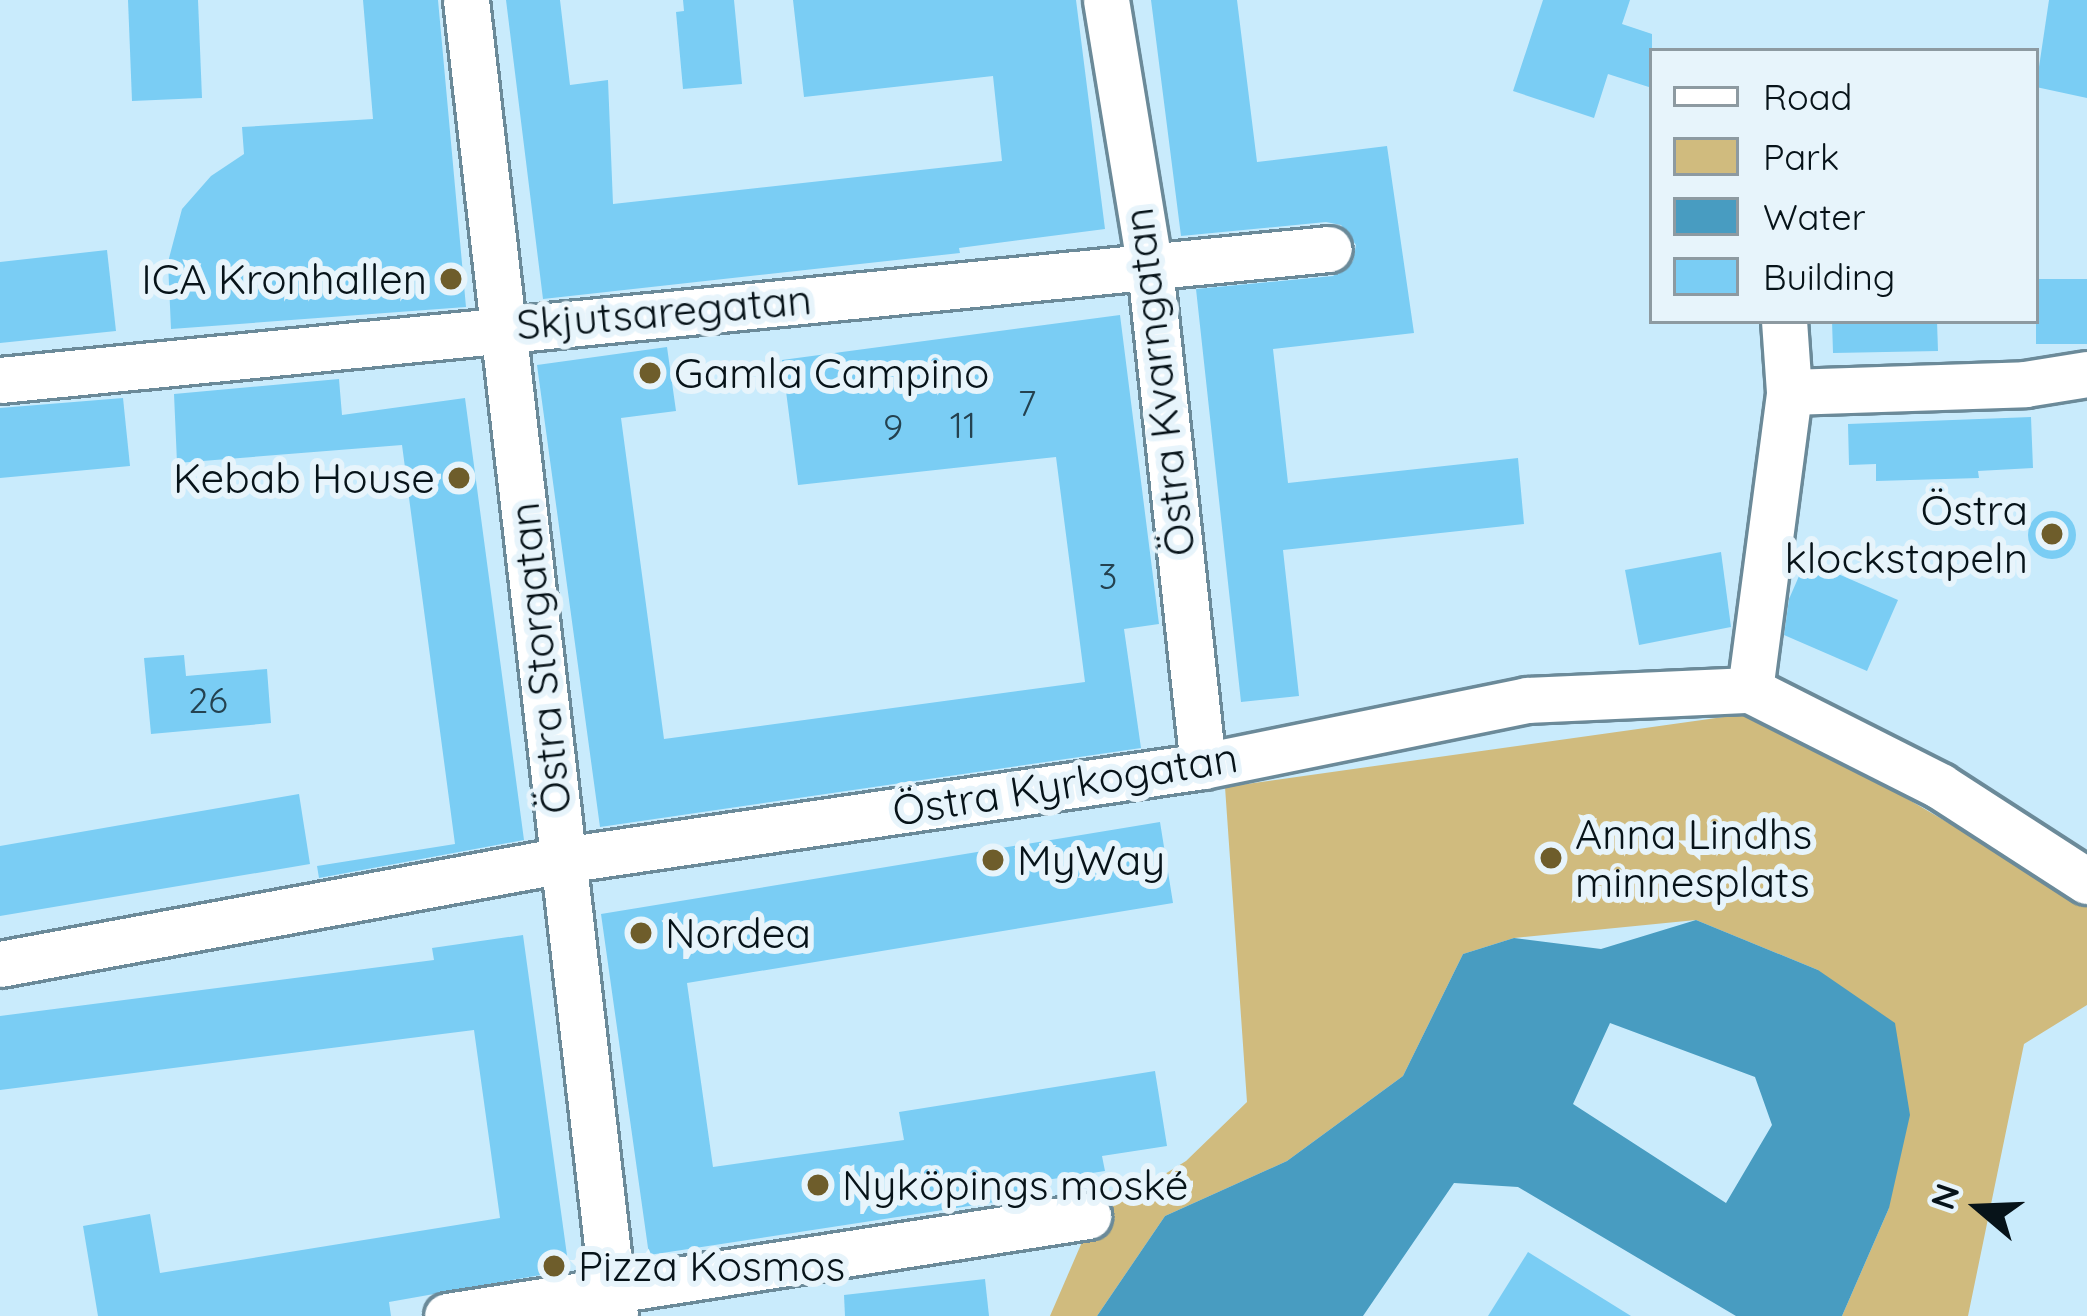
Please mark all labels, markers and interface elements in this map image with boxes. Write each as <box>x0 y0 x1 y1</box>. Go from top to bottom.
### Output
legend <box>1649 48 2039 324</box>
text: Road <box>1763 74 1852 119</box>
text: Park <box>1763 134 1839 179</box>
text: Water <box>1763 194 1866 239</box>
street label: Östra Kvarngatan <box>1113 205 1205 559</box>
place label: ICA Kronhallen <box>141 254 427 304</box>
text: Building <box>1763 254 1895 299</box>
marker: ICA Kronhallen <box>438 266 464 292</box>
street label: Skjutsaregatan <box>514 274 814 350</box>
place label: Gamla Campino <box>674 348 989 398</box>
marker: Gamla Campino <box>637 360 663 386</box>
house number: 7 <box>1018 381 1036 425</box>
house number: 11 <box>950 403 976 447</box>
house number: 9 <box>883 405 903 449</box>
place label: Kebab House <box>173 453 435 503</box>
marker: Kebab House <box>446 465 472 491</box>
place label: Östra klockstapeln <box>1785 485 2028 584</box>
street label: Östra Storgatan <box>499 500 581 816</box>
marker: Östra klockstapeln <box>2039 521 2065 547</box>
house number: 3 <box>1099 554 1117 598</box>
house number: 26 <box>188 678 228 722</box>
street label: Östra Kyrkogatan <box>889 732 1241 836</box>
place label: Anna Lindhs minnesplats <box>1575 809 1812 908</box>
place label: MyWay <box>1017 835 1165 885</box>
marker: Anna Lindhs minnesplats <box>1538 845 1564 871</box>
marker: MyWay <box>980 847 1006 873</box>
place label: Nordea <box>665 908 811 958</box>
marker: Nordea <box>628 920 654 946</box>
north arrow <box>1919 1148 2039 1268</box>
place label: Nyköpings moské <box>842 1160 1189 1210</box>
marker: Nyköpings moské <box>805 1172 831 1198</box>
text: N <box>1921 1178 1968 1214</box>
place label: Pizza Kosmos <box>578 1241 845 1291</box>
marker: Pizza Kosmos <box>541 1253 567 1279</box>

